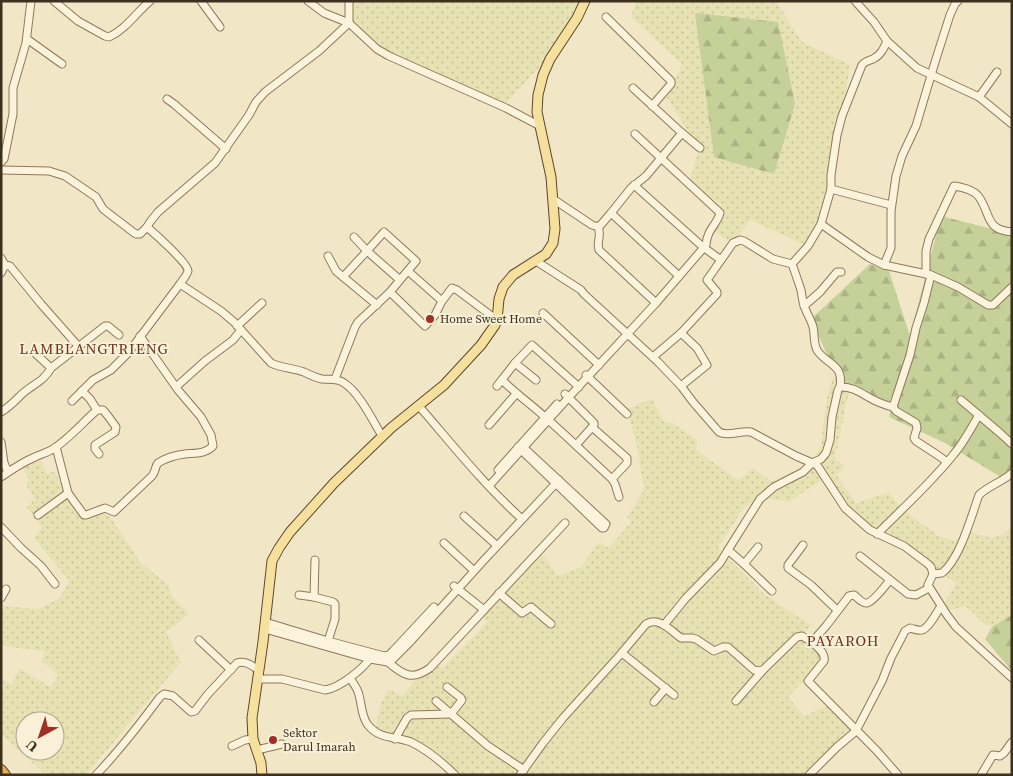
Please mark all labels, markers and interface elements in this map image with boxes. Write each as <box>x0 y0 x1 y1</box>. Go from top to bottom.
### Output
place label: Home Sweet Home <box>440 311 542 327</box>
marker: Home Sweet Home <box>424 313 436 325</box>
district label: LAMBLANGTRIENG <box>19 338 169 359</box>
district label: PAYAROH <box>806 630 880 651</box>
north arrow <box>15 711 65 761</box>
place label: Sektor Darul Imarah <box>283 725 356 755</box>
marker: Sektor Darul Imarah <box>267 734 279 746</box>
text: U <box>21 735 42 757</box>

